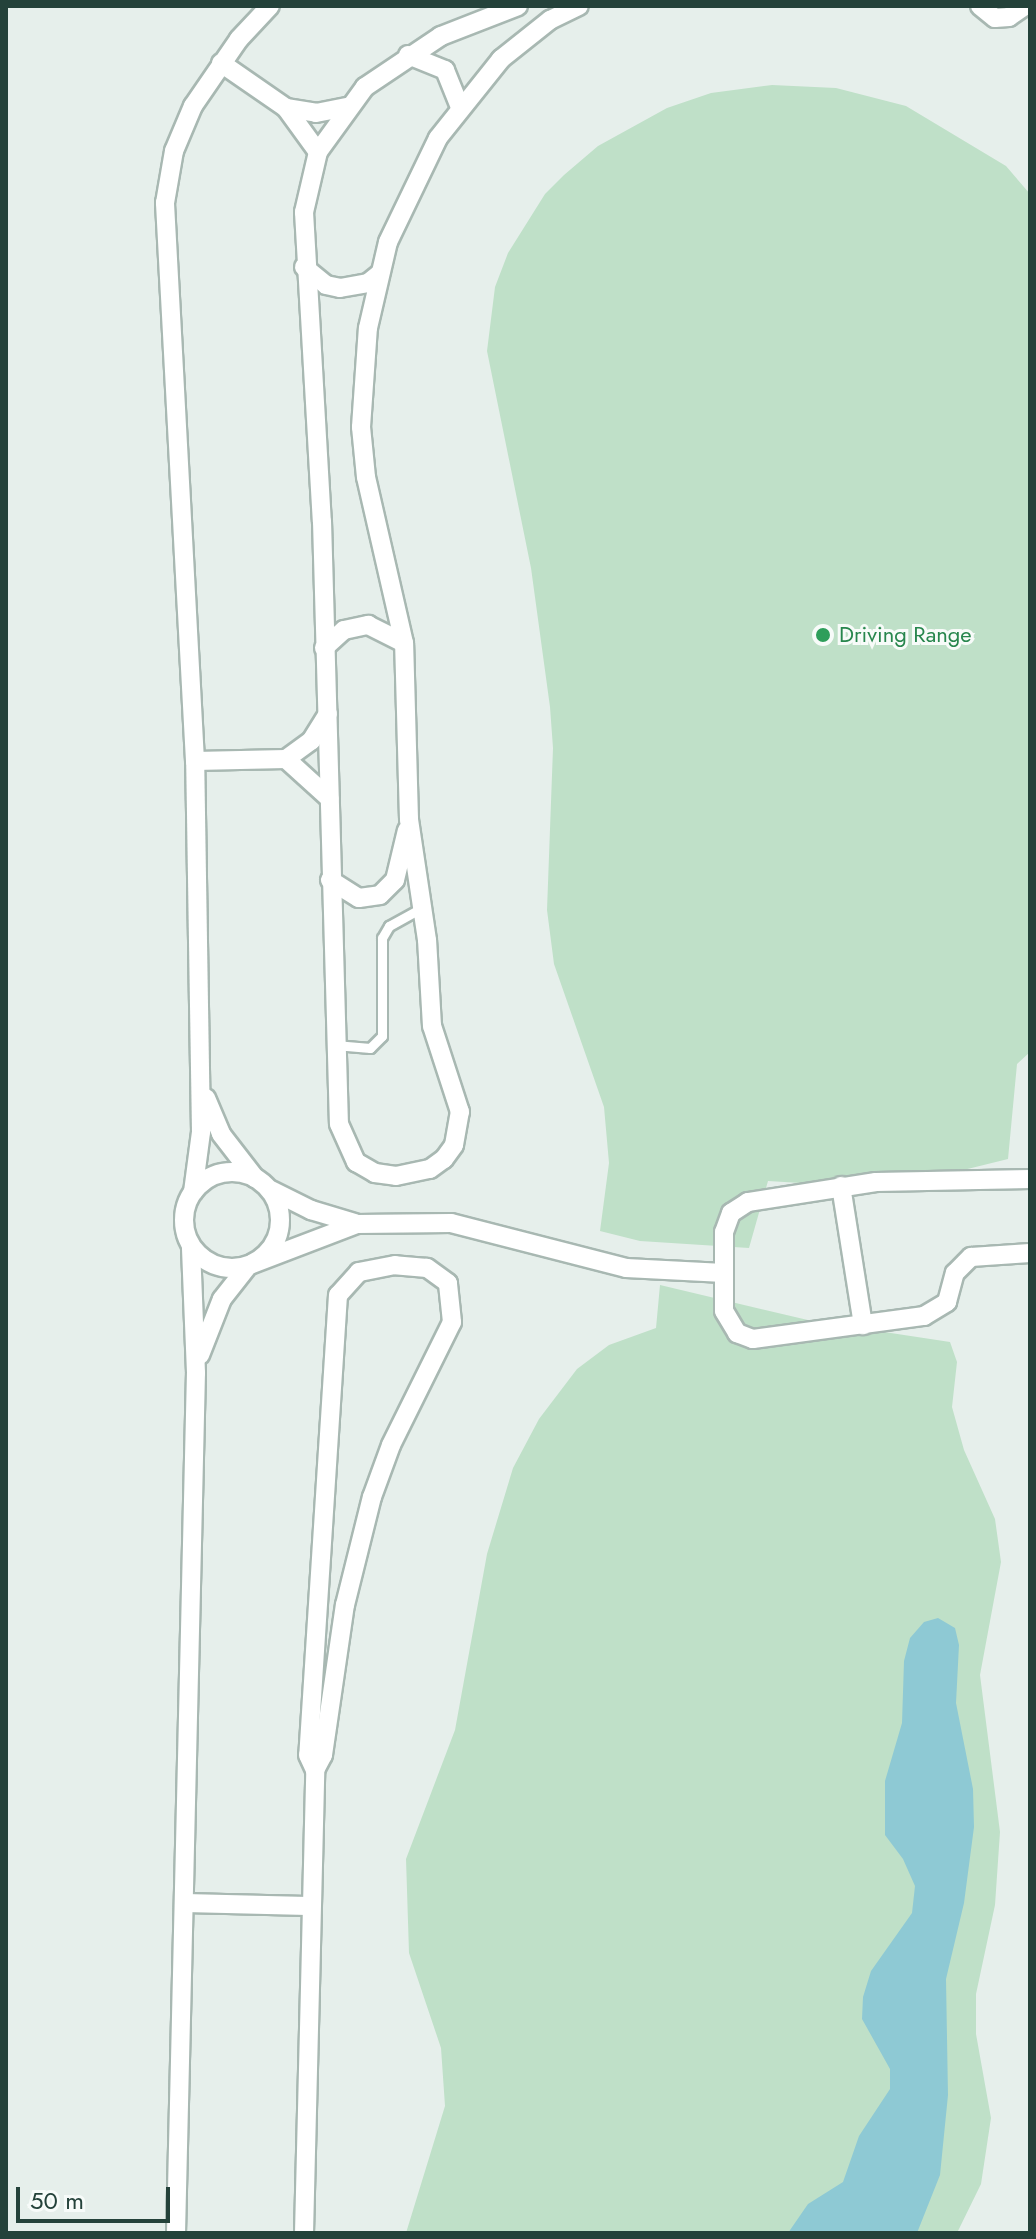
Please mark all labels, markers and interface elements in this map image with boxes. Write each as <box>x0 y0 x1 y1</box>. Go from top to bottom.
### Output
place label: Driving Range <box>839 622 972 648</box>
marker: Driving Range <box>814 626 832 644</box>
scale bar <box>20 2171 174 2221</box>
text: 50 m <box>30 2183 84 2218</box>

